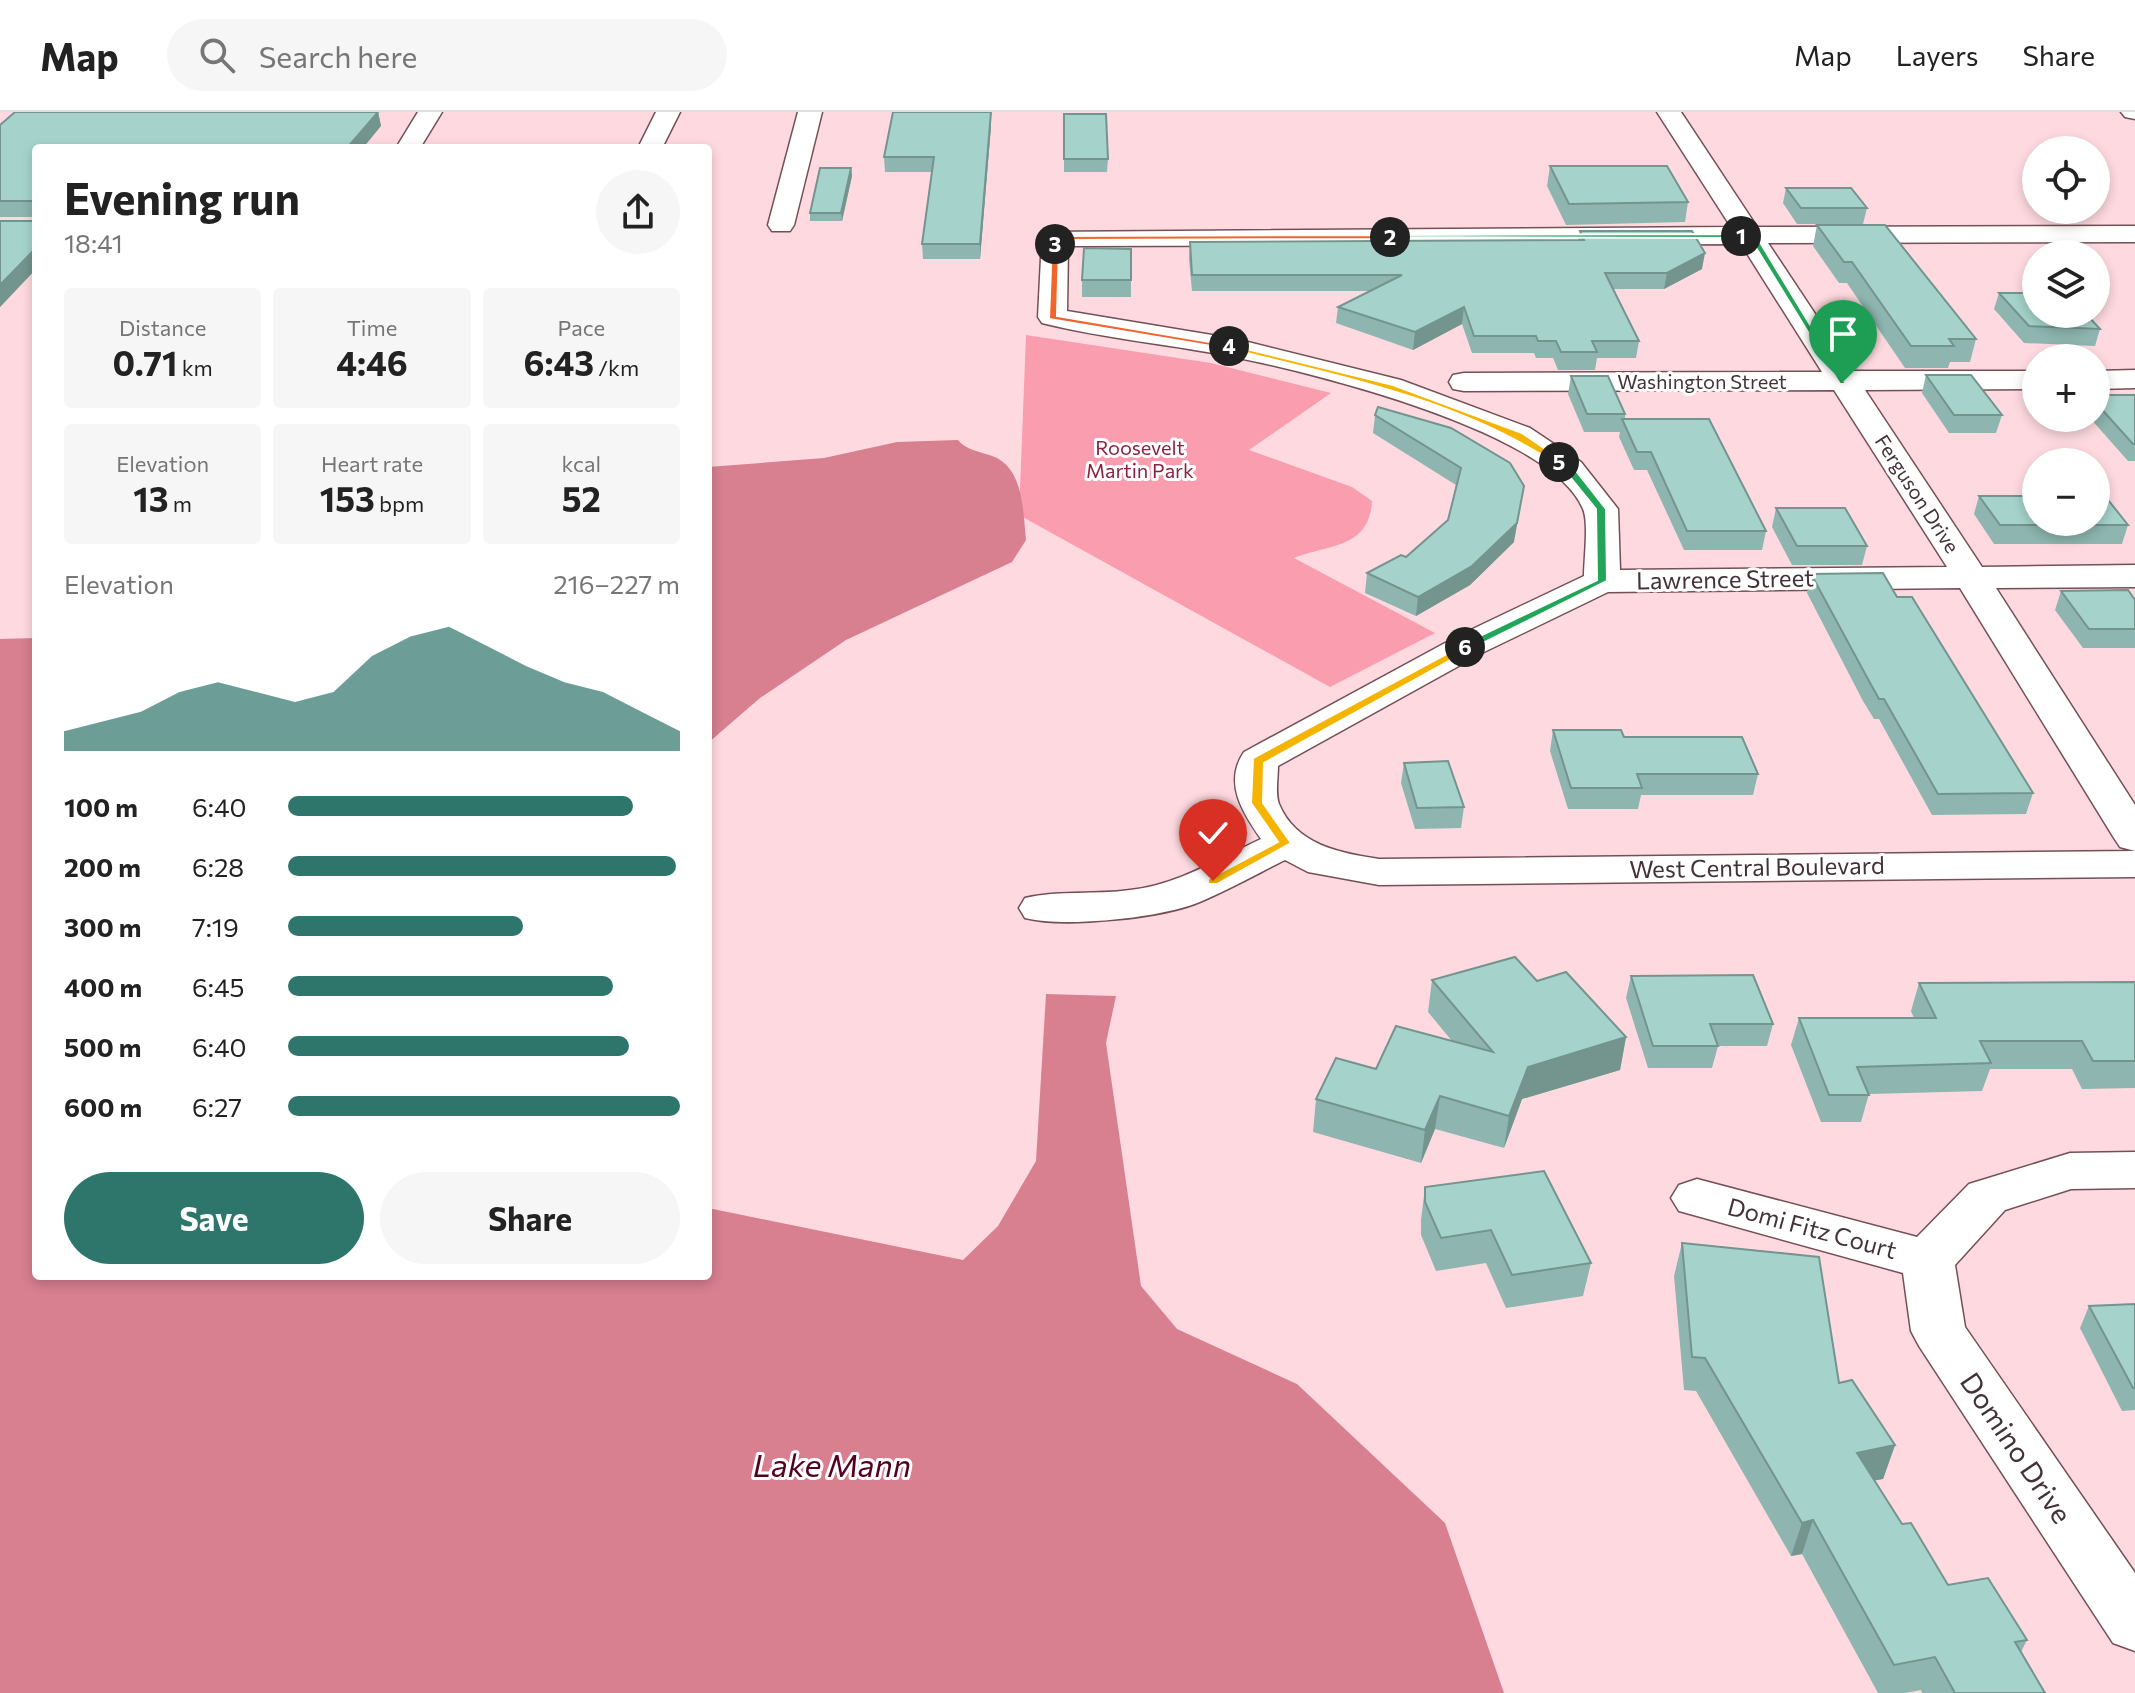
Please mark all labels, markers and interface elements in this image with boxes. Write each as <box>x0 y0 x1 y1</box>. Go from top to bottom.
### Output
search box <box>167 19 727 91</box>
text: Map <box>40 32 119 79</box>
icon: search <box>195 33 239 77</box>
text: Search here <box>259 37 417 74</box>
text: Map <box>1794 38 1852 72</box>
text: Layers <box>1896 38 1978 72</box>
text: Share <box>2022 38 2095 72</box>
map controls <box>2022 136 2110 536</box>
button: locate <box>2022 136 2110 224</box>
text: Evening run <box>64 170 300 224</box>
button: share <box>596 170 680 254</box>
pin: 1 <box>1721 216 1761 256</box>
pin: 2 <box>1370 217 1410 257</box>
text: 1 <box>1736 222 1746 249</box>
text: 2 <box>1384 223 1396 250</box>
pin: 3 <box>1035 224 1075 264</box>
text: 18:41 <box>64 227 123 258</box>
text: 3 <box>1049 230 1061 257</box>
button: layers <box>2022 240 2110 328</box>
pin <box>1809 300 1877 382</box>
icon: arrive <box>1821 312 1865 356</box>
text: Distance <box>119 314 206 341</box>
text: Time <box>347 314 397 341</box>
text: Pace <box>557 314 605 341</box>
pin: 4 <box>1209 326 1249 366</box>
text: 4 <box>1222 332 1236 359</box>
text: 0.71 <box>113 341 177 383</box>
text: 4:46 <box>336 341 408 383</box>
text: 6:43 <box>523 341 594 383</box>
button: + <box>2022 344 2110 432</box>
text: km <box>177 354 213 381</box>
text: /km <box>594 354 639 381</box>
street label: Washington Street <box>1617 369 1787 393</box>
street label: Ferguson Drive <box>1871 430 1965 557</box>
park label: Roosevelt Martin Park <box>1086 435 1194 482</box>
pin: 5 <box>1539 442 1579 482</box>
text: 5 <box>1553 448 1565 475</box>
button: − <box>2022 448 2110 536</box>
text: Elevation <box>116 450 209 477</box>
text: Heart rate <box>321 450 423 477</box>
text: kcal <box>562 450 601 477</box>
text: 13 <box>133 477 169 519</box>
text: 153 <box>320 477 375 519</box>
text: 52 <box>562 477 601 519</box>
text: m <box>169 490 192 517</box>
text: bpm <box>375 490 424 517</box>
street label: Lawrence Street <box>1636 562 1814 595</box>
text: Elevation <box>64 568 174 599</box>
text: 216–227 m <box>553 568 680 599</box>
pin: 6 <box>1445 627 1485 667</box>
text: 6 <box>1458 633 1472 660</box>
text: 100 m <box>64 791 138 822</box>
text: 6:40 <box>192 791 246 822</box>
pin <box>1179 799 1247 881</box>
icon: check <box>1191 811 1235 855</box>
street label: West Central Boulevard <box>1629 850 1885 883</box>
text: 200 m <box>64 851 141 882</box>
text: 6:28 <box>192 851 244 882</box>
text: 300 m <box>64 911 141 942</box>
text: 7:19 <box>192 911 239 942</box>
text: 400 m <box>64 971 142 1002</box>
text: 6:45 <box>192 971 244 1002</box>
text: 500 m <box>64 1031 141 1062</box>
text: 6:40 <box>192 1031 246 1062</box>
text: 600 m <box>64 1091 142 1122</box>
text: 6:27 <box>192 1091 242 1122</box>
button: Save <box>64 1172 364 1264</box>
button: Share <box>380 1172 680 1264</box>
street label: Domi Fitz Court <box>1725 1191 1900 1264</box>
street label: Domino Drive <box>1954 1365 2080 1529</box>
water label: Lake Mann <box>753 1444 911 1484</box>

